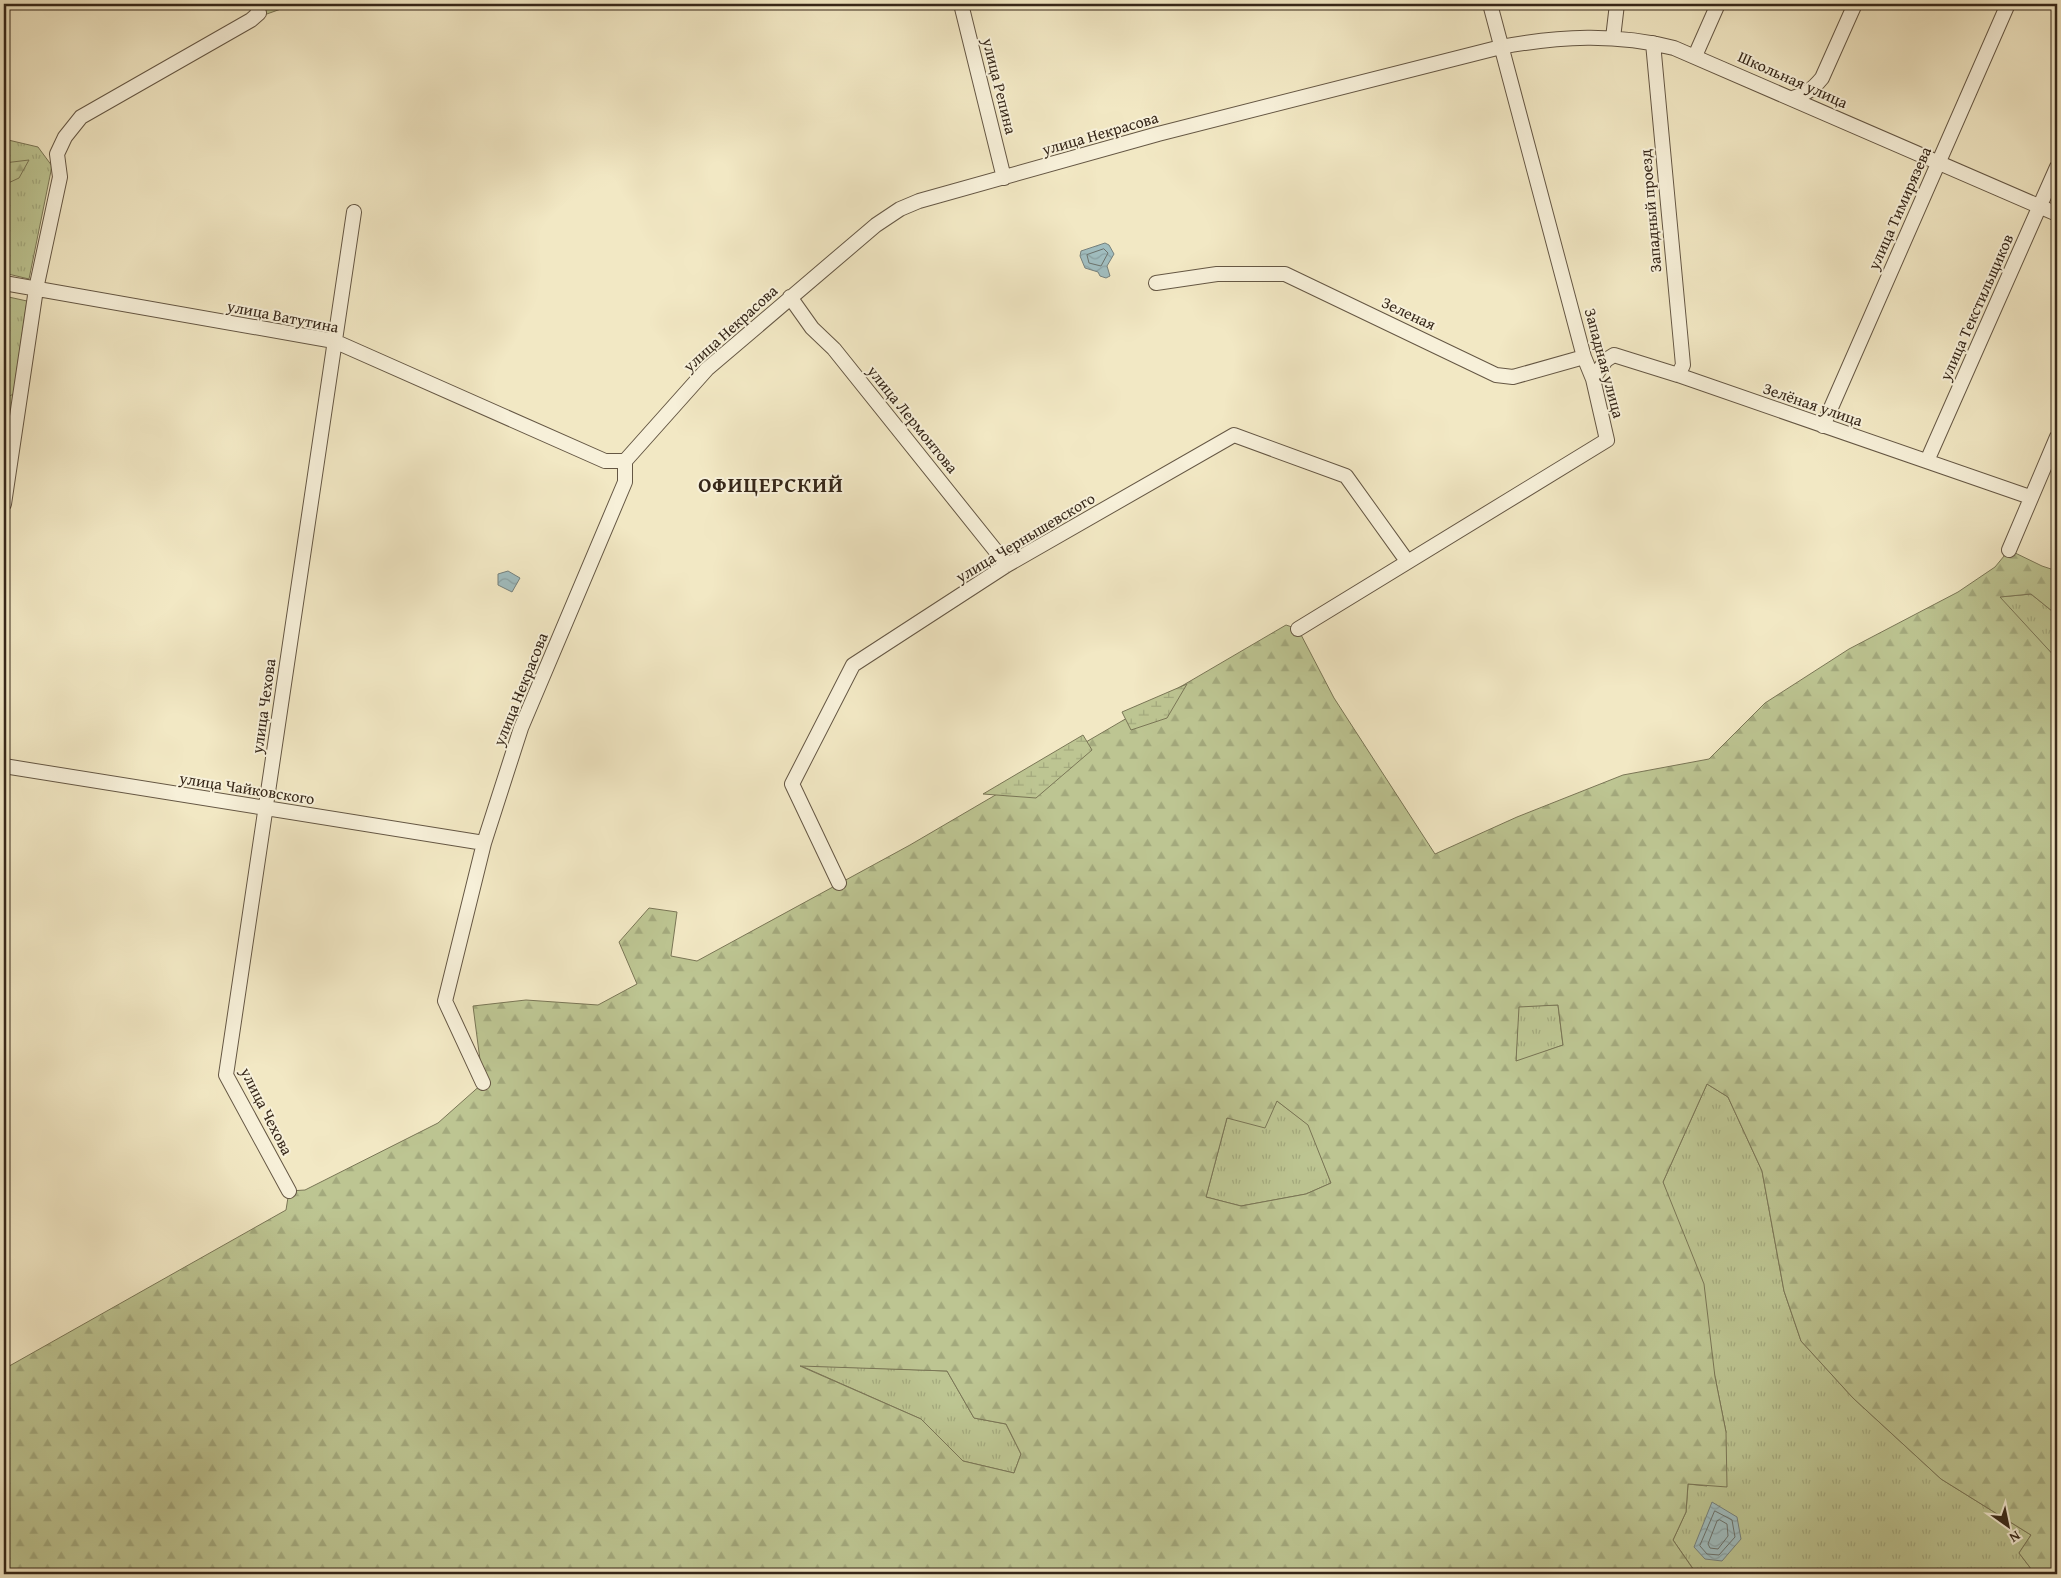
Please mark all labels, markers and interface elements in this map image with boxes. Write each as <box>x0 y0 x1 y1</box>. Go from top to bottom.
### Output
street label: улица Репина <box>976 34 1024 137</box>
street label: Школьная улица <box>1734 44 1852 114</box>
street label: улица Некрасова <box>1038 105 1161 161</box>
street label: улица Тимирязева <box>1861 142 1937 274</box>
street label: Западный проезд <box>1633 148 1667 274</box>
street label: улица Текстильщиков <box>1932 230 2019 385</box>
street label: улица Некрасова <box>677 279 783 378</box>
street label: Зеленая <box>1378 290 1440 336</box>
street label: улица Ватутина <box>224 293 341 339</box>
street label: Западная улица <box>1579 305 1631 421</box>
street label: улица Лермонтова <box>861 359 964 479</box>
street label: Зелёная улица <box>1760 376 1866 432</box>
district label: ОФИЦЕРСКИЙ <box>698 469 844 500</box>
street label: улица Чернышевского <box>950 486 1099 589</box>
street label: улица Некрасова <box>486 628 554 750</box>
street label: улица Чехова <box>244 657 282 756</box>
street label: улица Чайковского <box>177 765 316 811</box>
street label: улица Чехова <box>234 1062 300 1159</box>
north arrow <box>1984 1500 2034 1550</box>
text: N <box>2005 1526 2024 1548</box>

